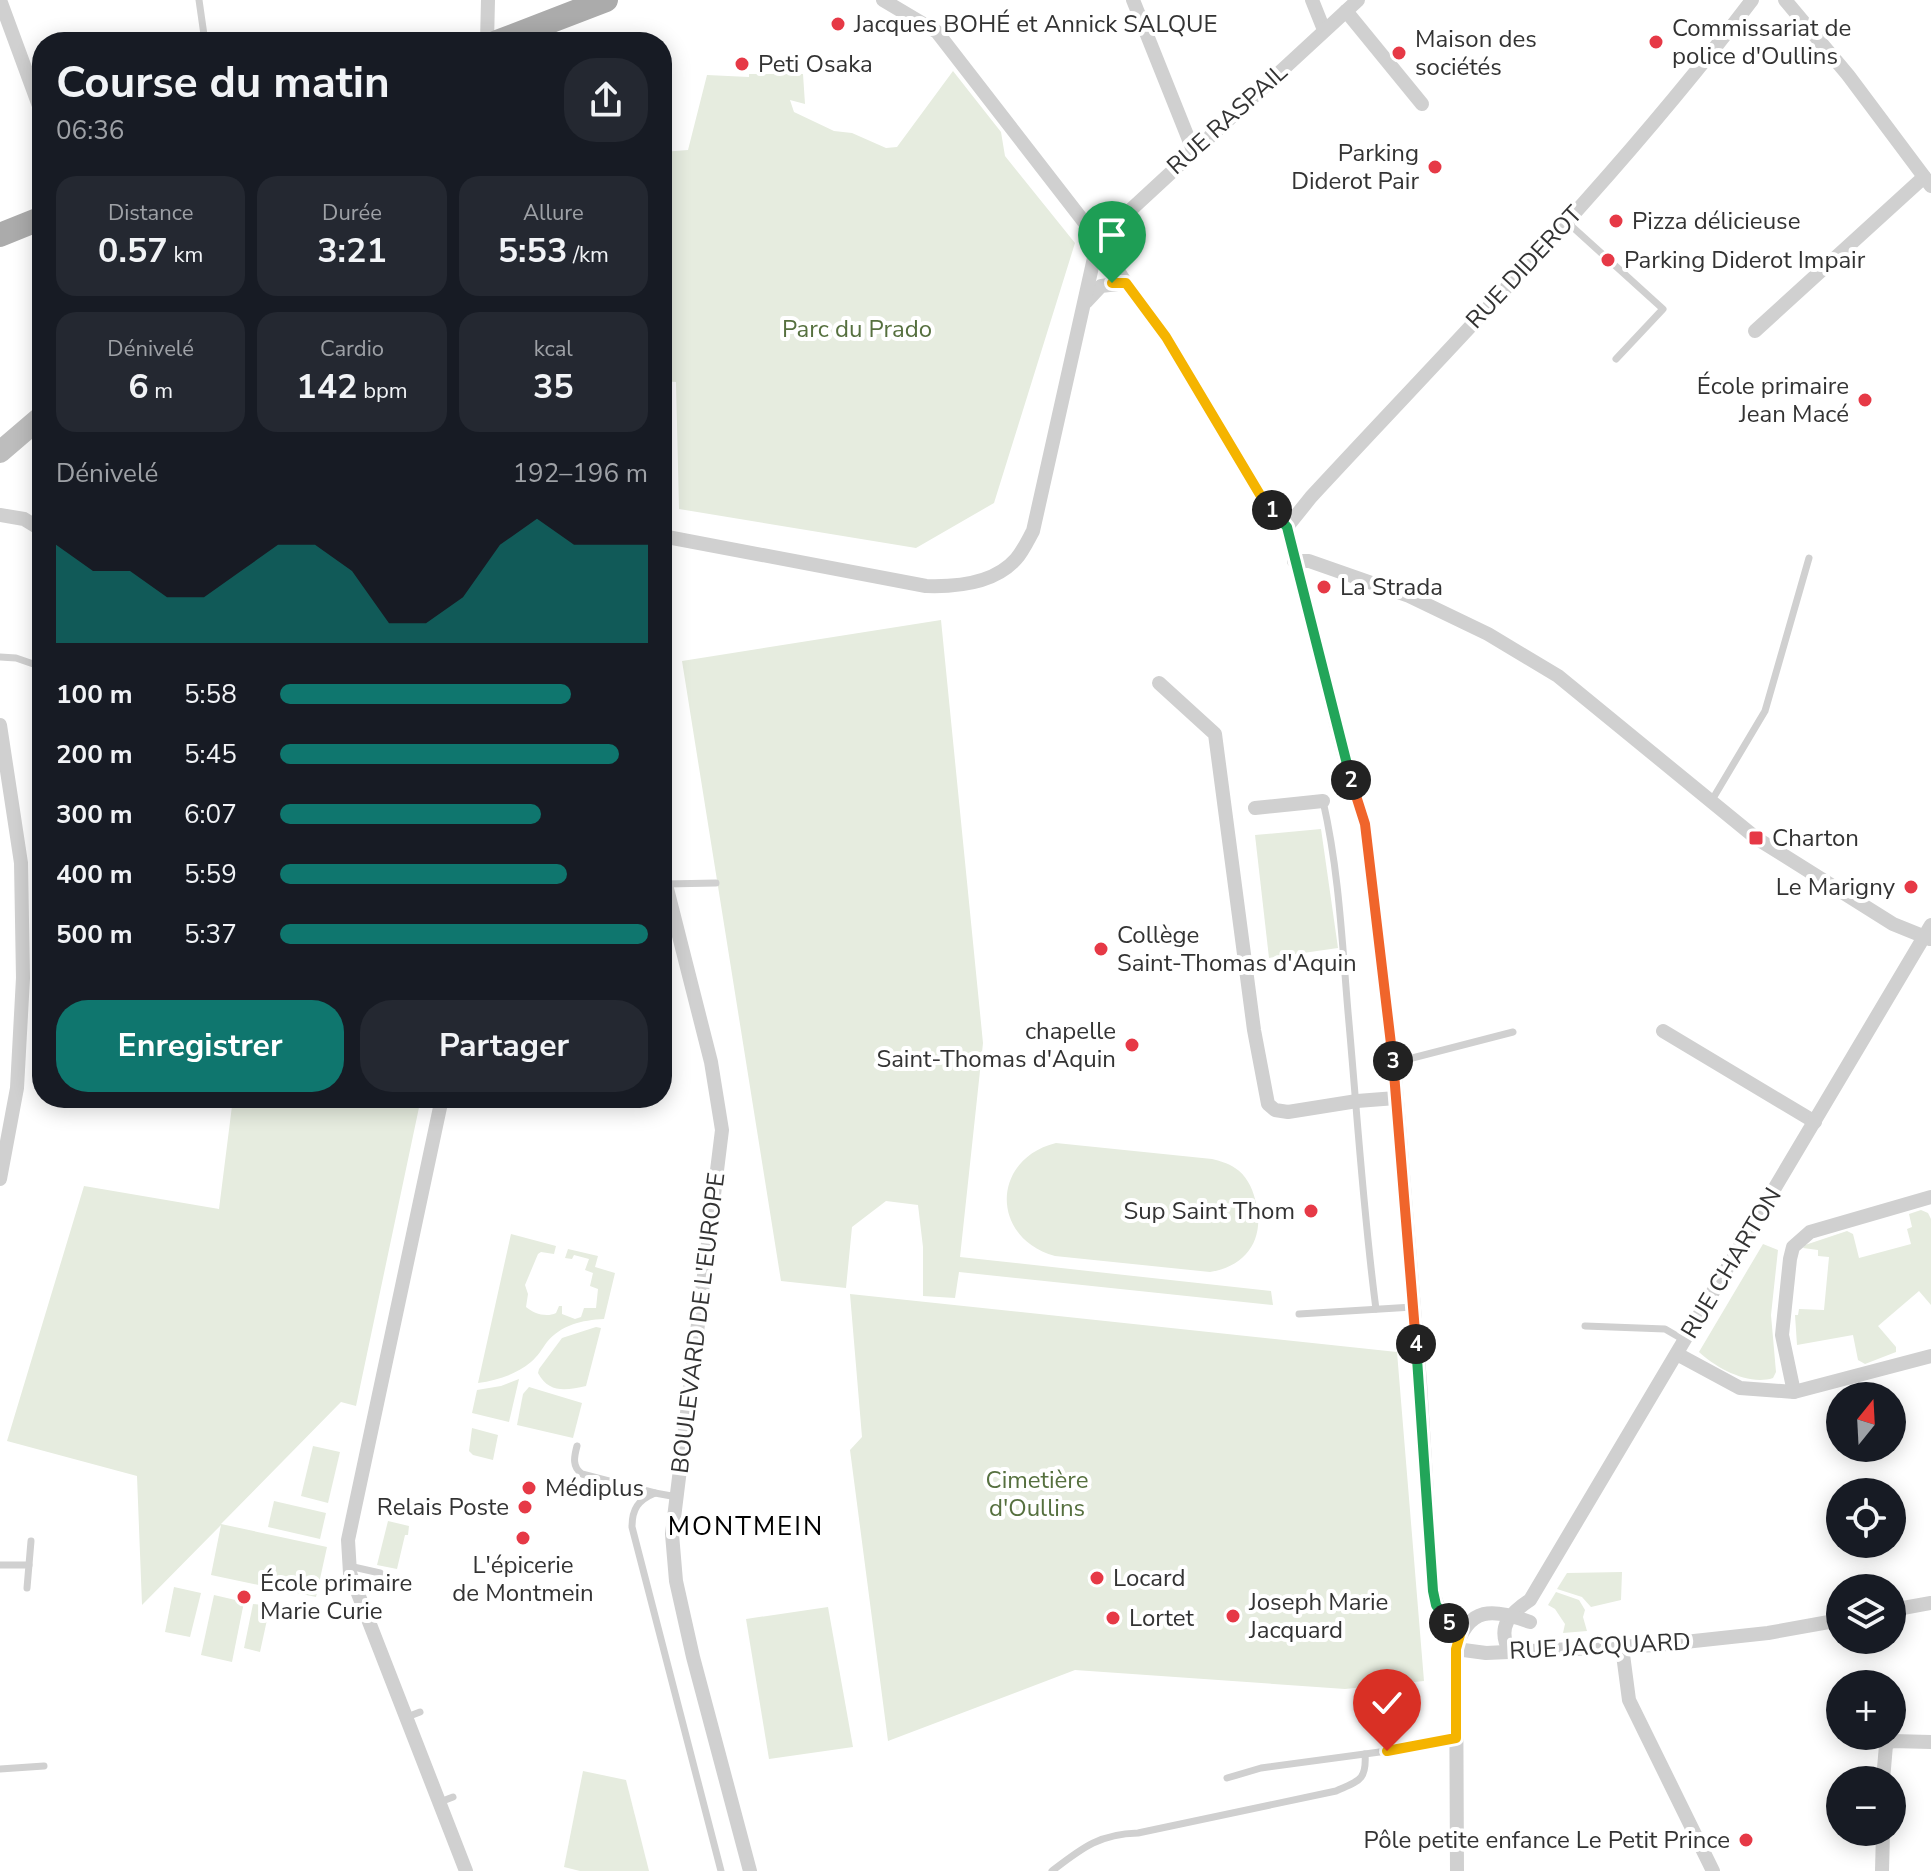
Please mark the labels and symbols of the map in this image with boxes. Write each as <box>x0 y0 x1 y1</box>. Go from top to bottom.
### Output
place label: Jacques BOHÉ et Annick SALQUE <box>853 8 1218 40</box>
place label: Commissariat de police d'Oullins <box>1672 12 1851 72</box>
marker: Jacques BOHÉ et Annick SALQUE <box>829 15 847 33</box>
place label: Maison des sociétés <box>1415 23 1537 83</box>
marker: Commissariat de police d'Oullins <box>1647 33 1665 51</box>
marker: Maison des sociétés <box>1390 44 1408 62</box>
place label: Peti Osaka <box>758 48 873 80</box>
marker: Peti Osaka <box>733 55 751 73</box>
street label: RUE RASPAIL <box>1160 56 1294 182</box>
place label: Parking Diderot Pair <box>1291 137 1419 197</box>
marker: Parking Diderot Pair <box>1426 158 1444 176</box>
street label: RUE DIDEROT <box>1459 198 1590 335</box>
pin <box>1078 201 1146 283</box>
place label: Pizza délicieuse <box>1632 205 1800 237</box>
marker: Pizza délicieuse <box>1607 212 1625 230</box>
place label: Parking Diderot Impair <box>1624 244 1866 276</box>
marker: Parking Diderot Impair <box>1599 251 1617 269</box>
park label: Parc du Prado <box>782 313 932 345</box>
place label: École primaire Jean Macé <box>1697 370 1849 430</box>
marker: École primaire Jean Macé <box>1856 391 1874 409</box>
pin: 1 <box>1252 490 1292 530</box>
place label: La Strada <box>1340 571 1443 603</box>
marker: La Strada <box>1315 578 1333 596</box>
pin: 2 <box>1331 760 1371 800</box>
place label: Charton <box>1772 822 1859 854</box>
marker: Charton <box>1747 829 1765 847</box>
place label: Le Marigny <box>1776 871 1896 903</box>
marker: Le Marigny <box>1902 878 1920 896</box>
place label: Collège Saint-Thomas d'Aquin <box>1117 919 1357 979</box>
marker: Collège Saint-Thomas d'Aquin <box>1092 940 1110 958</box>
place label: chapelle Saint-Thomas d'Aquin <box>876 1015 1116 1075</box>
marker: chapelle Saint-Thomas d'Aquin <box>1123 1036 1141 1054</box>
pin: 3 <box>1373 1041 1413 1081</box>
street label: BOULEVARD DE L'EUROPE <box>664 1171 732 1475</box>
street label: RUE CHARTON <box>1673 1182 1789 1344</box>
place label: Sup Saint Thom <box>1123 1195 1295 1227</box>
marker: Sup Saint Thom <box>1302 1202 1320 1220</box>
pin: 4 <box>1396 1324 1436 1364</box>
north arrow <box>1826 1382 1906 1462</box>
park label: Cimetière d'Oullins <box>986 1464 1088 1524</box>
place label: Médiplus <box>545 1472 644 1504</box>
marker: Médiplus <box>520 1479 538 1497</box>
place label: Relais Poste <box>377 1491 509 1523</box>
marker: Relais Poste <box>516 1498 534 1516</box>
district label: MONTMEIN <box>668 1509 824 1544</box>
marker: L'épicerie de Montmein <box>514 1529 532 1547</box>
place label: L'épicerie de Montmein <box>452 1549 594 1609</box>
place label: Locard <box>1113 1562 1185 1594</box>
place label: École primaire Marie Curie <box>260 1567 412 1627</box>
marker: Locard <box>1088 1569 1106 1587</box>
place label: Joseph Marie Jacquard <box>1248 1586 1388 1646</box>
marker: École primaire Marie Curie <box>235 1588 253 1606</box>
place label: Lortet <box>1129 1602 1195 1634</box>
pin: 5 <box>1429 1603 1469 1643</box>
marker: Joseph Marie Jacquard <box>1224 1607 1242 1625</box>
marker: Lortet <box>1104 1609 1122 1627</box>
street label: RUE JACQUARD <box>1509 1625 1691 1667</box>
pin <box>1353 1669 1421 1751</box>
place label: Pôle petite enfance Le Petit Prince <box>1364 1824 1730 1856</box>
marker: Pôle petite enfance Le Petit Prince <box>1737 1831 1755 1849</box>

